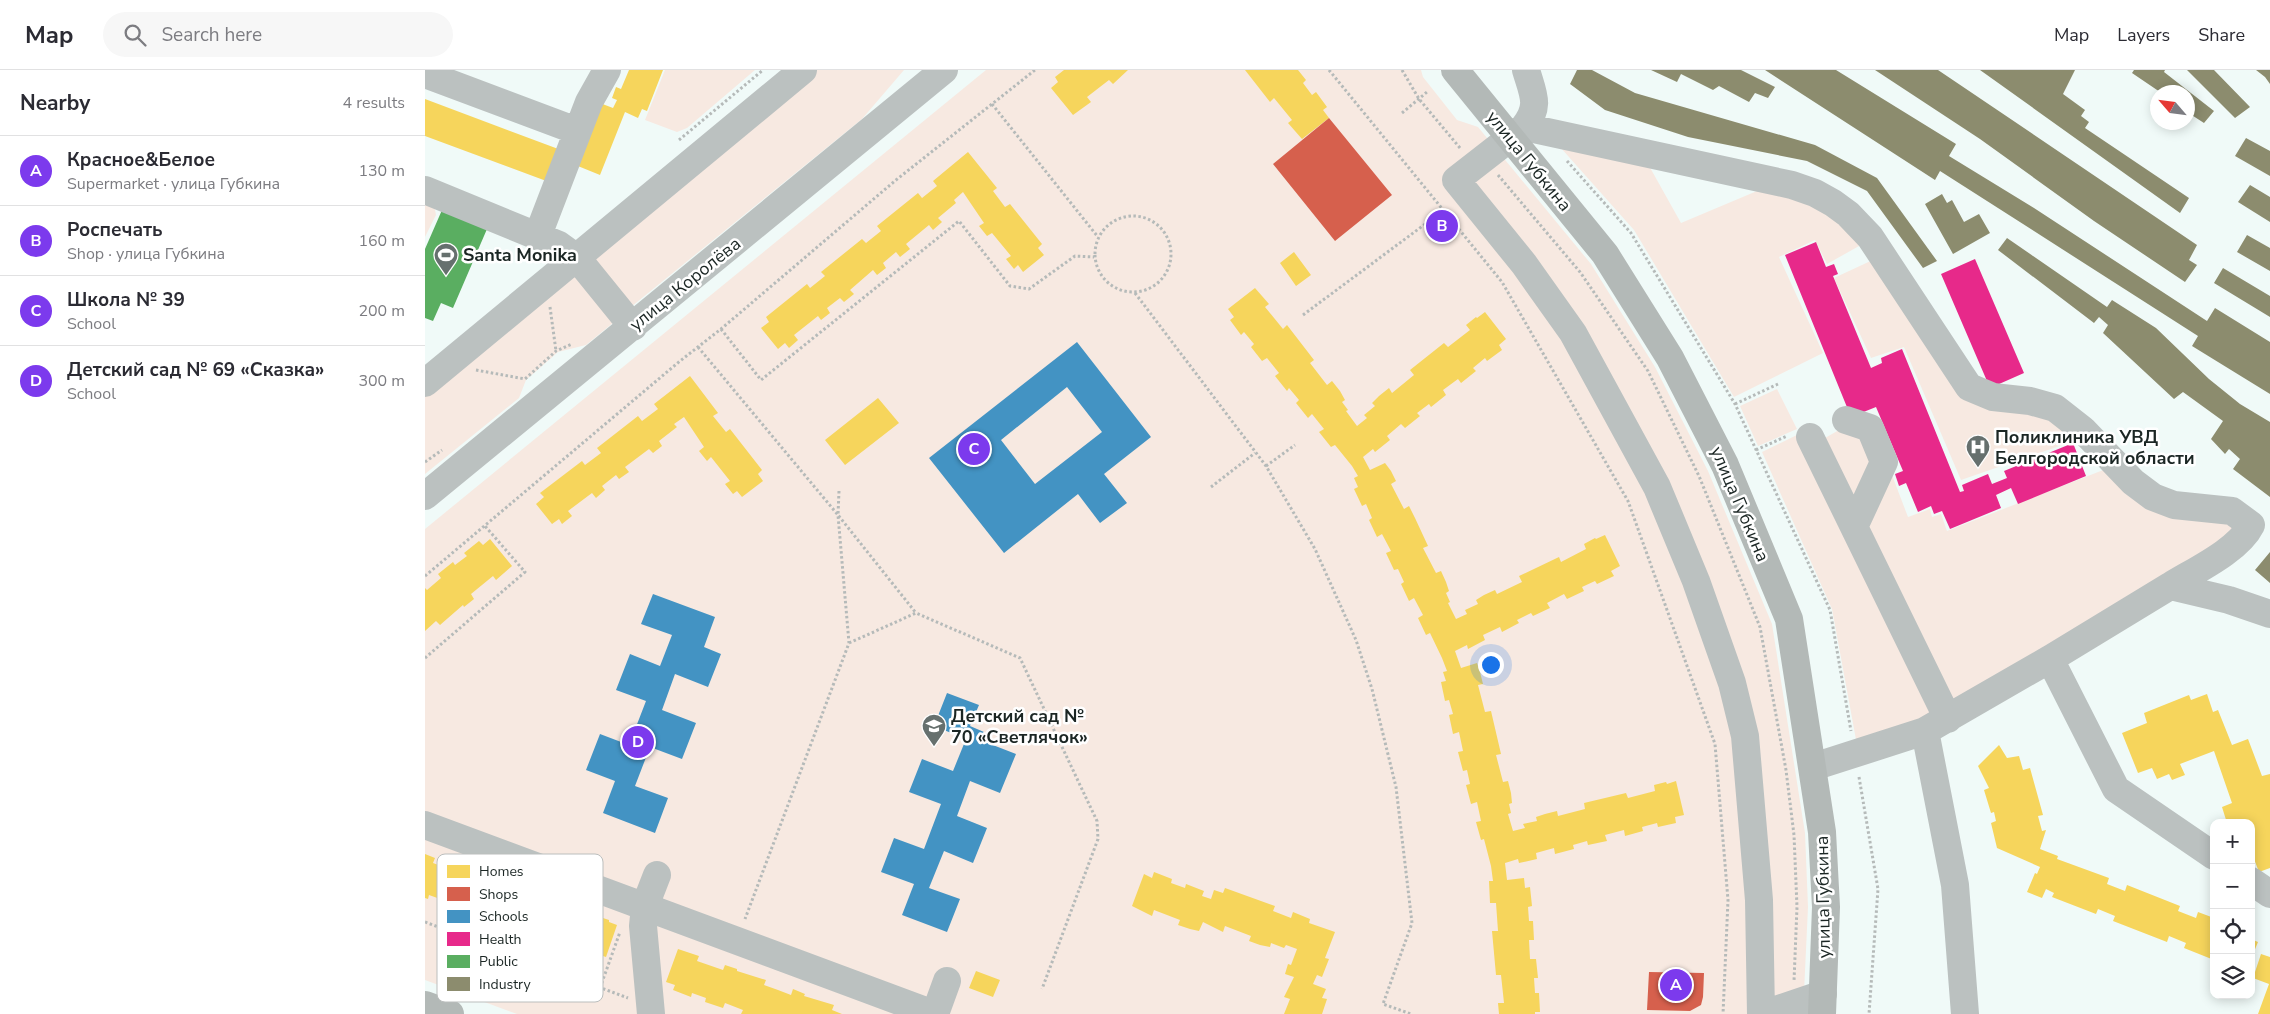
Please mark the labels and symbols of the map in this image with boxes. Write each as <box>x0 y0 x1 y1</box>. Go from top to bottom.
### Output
north arrow <box>2150 85 2195 130</box>
street label: улица Губкина <box>1481 106 1577 216</box>
pin: B <box>1426 207 1458 245</box>
street label: улица Королёва <box>624 232 746 336</box>
sports icon: Santa Monika <box>433 242 459 276</box>
place label: Santa Monika <box>463 243 577 267</box>
place label: Поликлиника УВД Белгородской области <box>1995 425 2195 470</box>
pin: C <box>958 430 990 468</box>
hospital icon: Поликлиника УВД Белгородской области <box>1965 434 1991 468</box>
street label: улица Губкина <box>1705 443 1775 565</box>
your location <box>1478 652 1504 678</box>
place label: Детский сад № 70 «Светлячок» <box>951 704 1088 749</box>
school or university icon: Детский сад № 70 «Светлячок» <box>921 713 947 747</box>
pin: D <box>622 723 654 761</box>
street label: улица Губкина <box>1810 835 1836 959</box>
legend <box>437 854 603 1002</box>
text: Homes <box>479 862 524 881</box>
text: Shops <box>479 885 519 904</box>
text: Schools <box>479 907 529 926</box>
text: Health <box>479 930 521 949</box>
text: Public <box>479 952 518 971</box>
pin: A <box>1660 966 1692 1004</box>
text: Industry <box>479 975 532 994</box>

